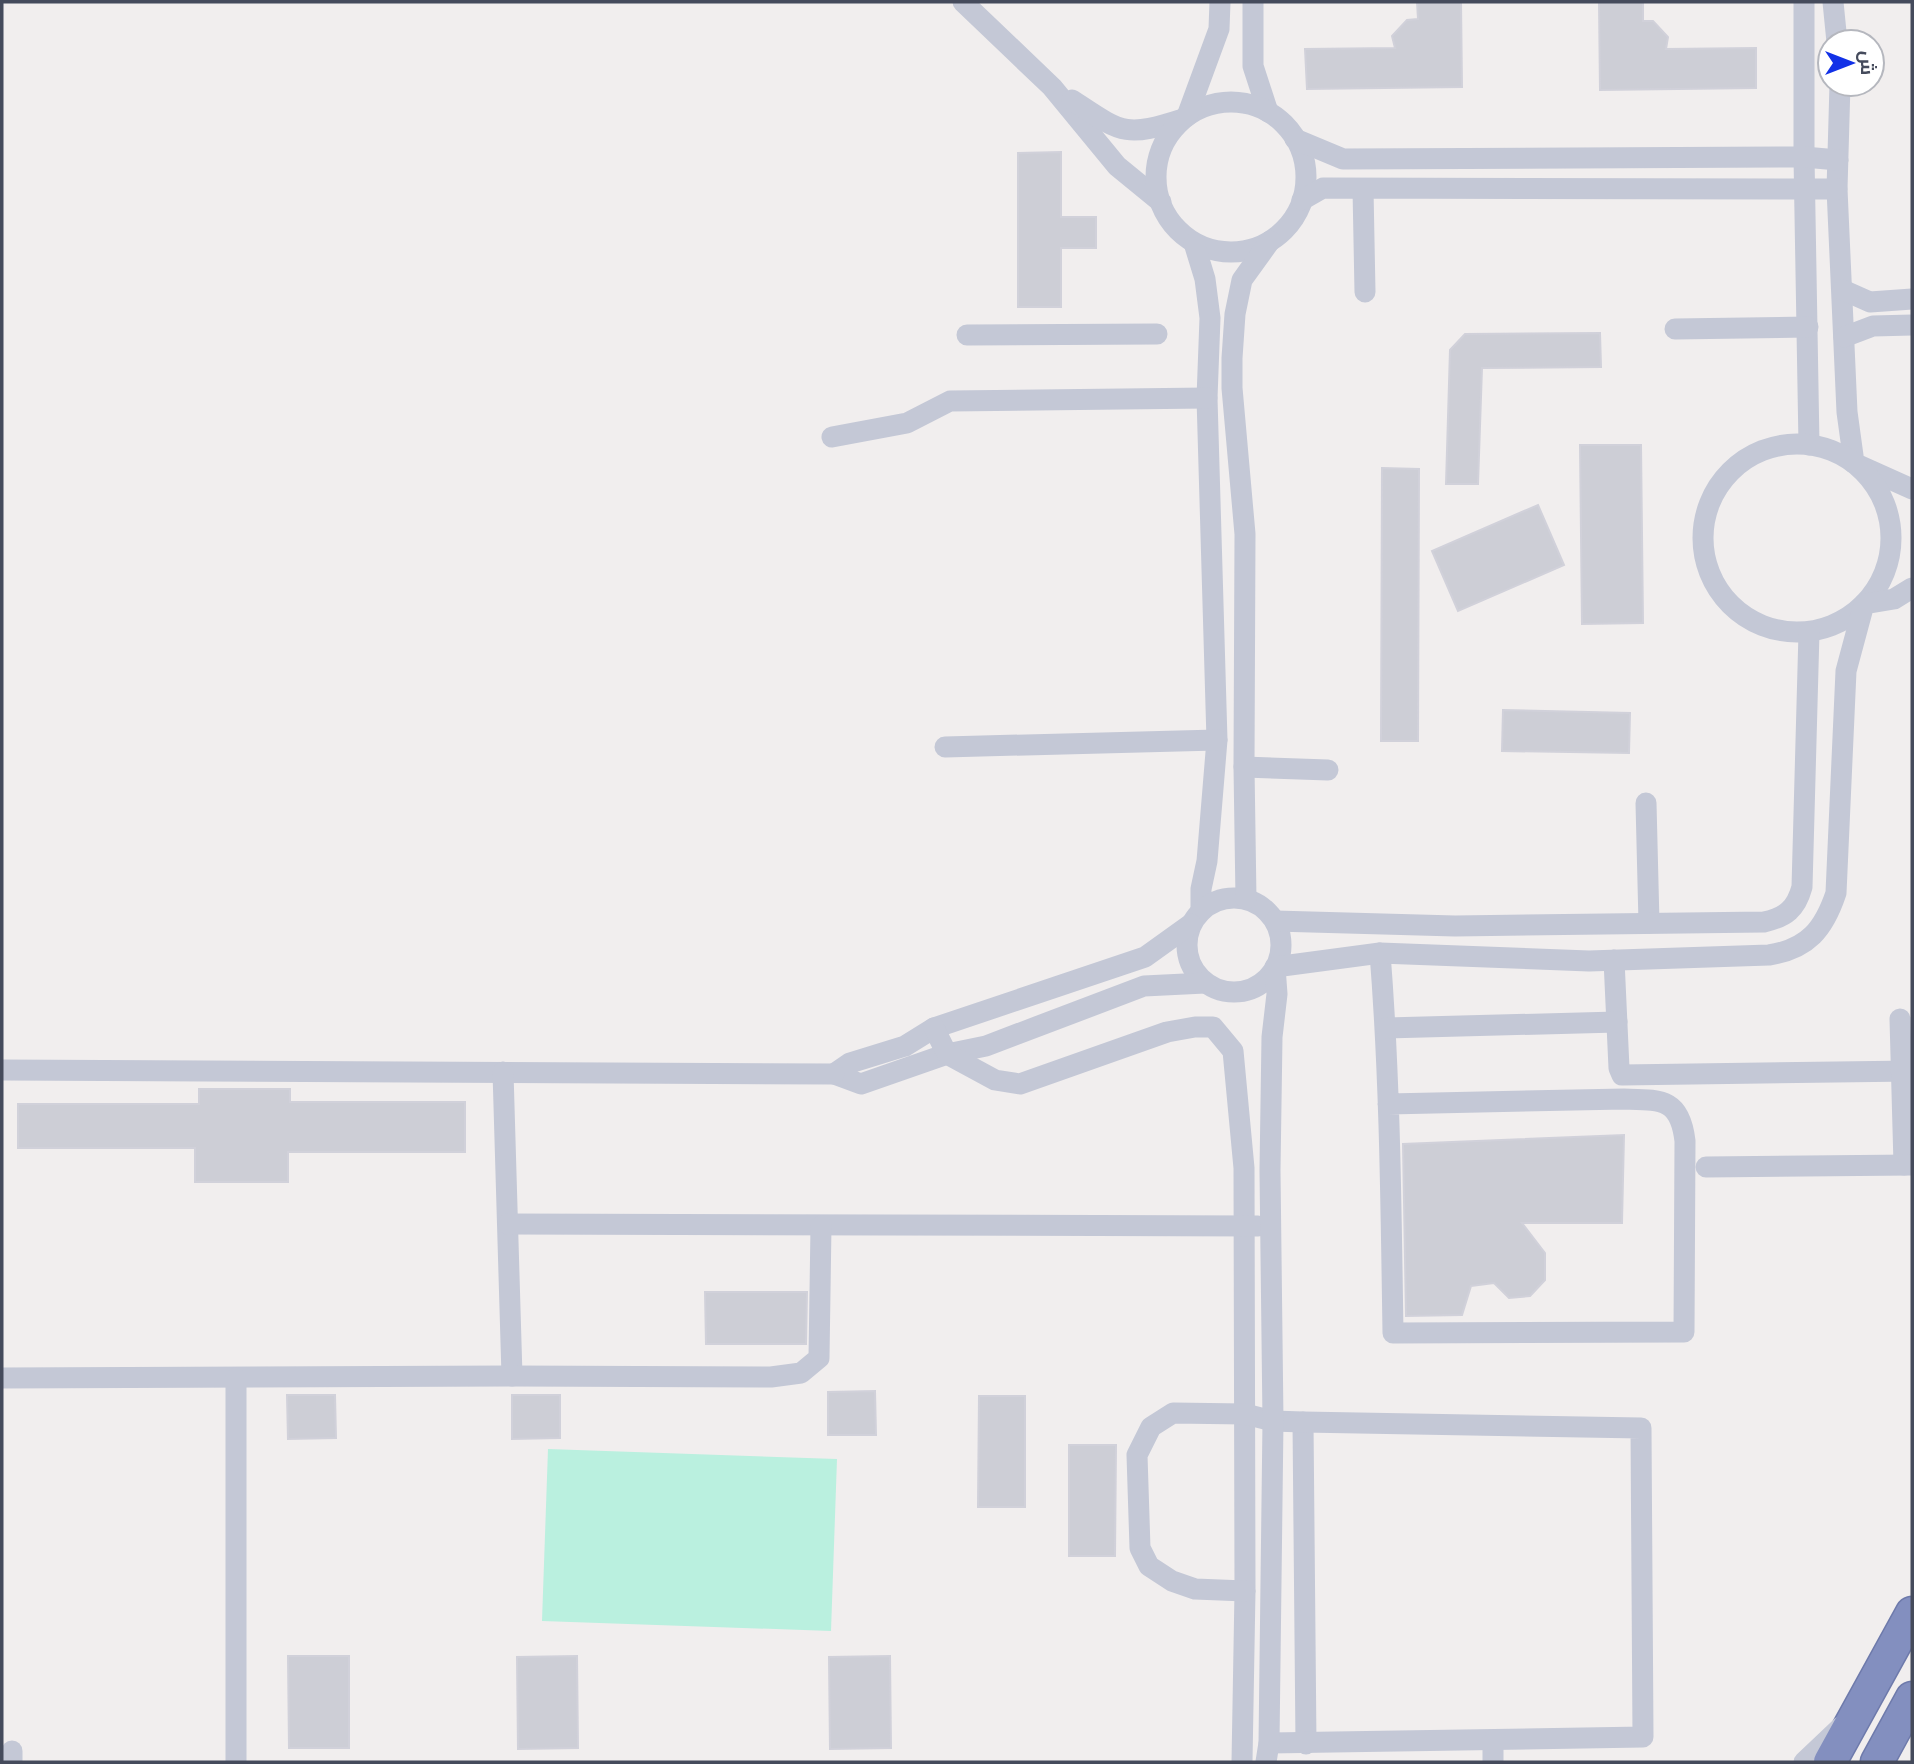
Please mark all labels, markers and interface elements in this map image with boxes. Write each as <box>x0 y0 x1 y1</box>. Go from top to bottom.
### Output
north arrow <box>1816 28 1886 98</box>
text: ش <box>1856 51 1880 75</box>

